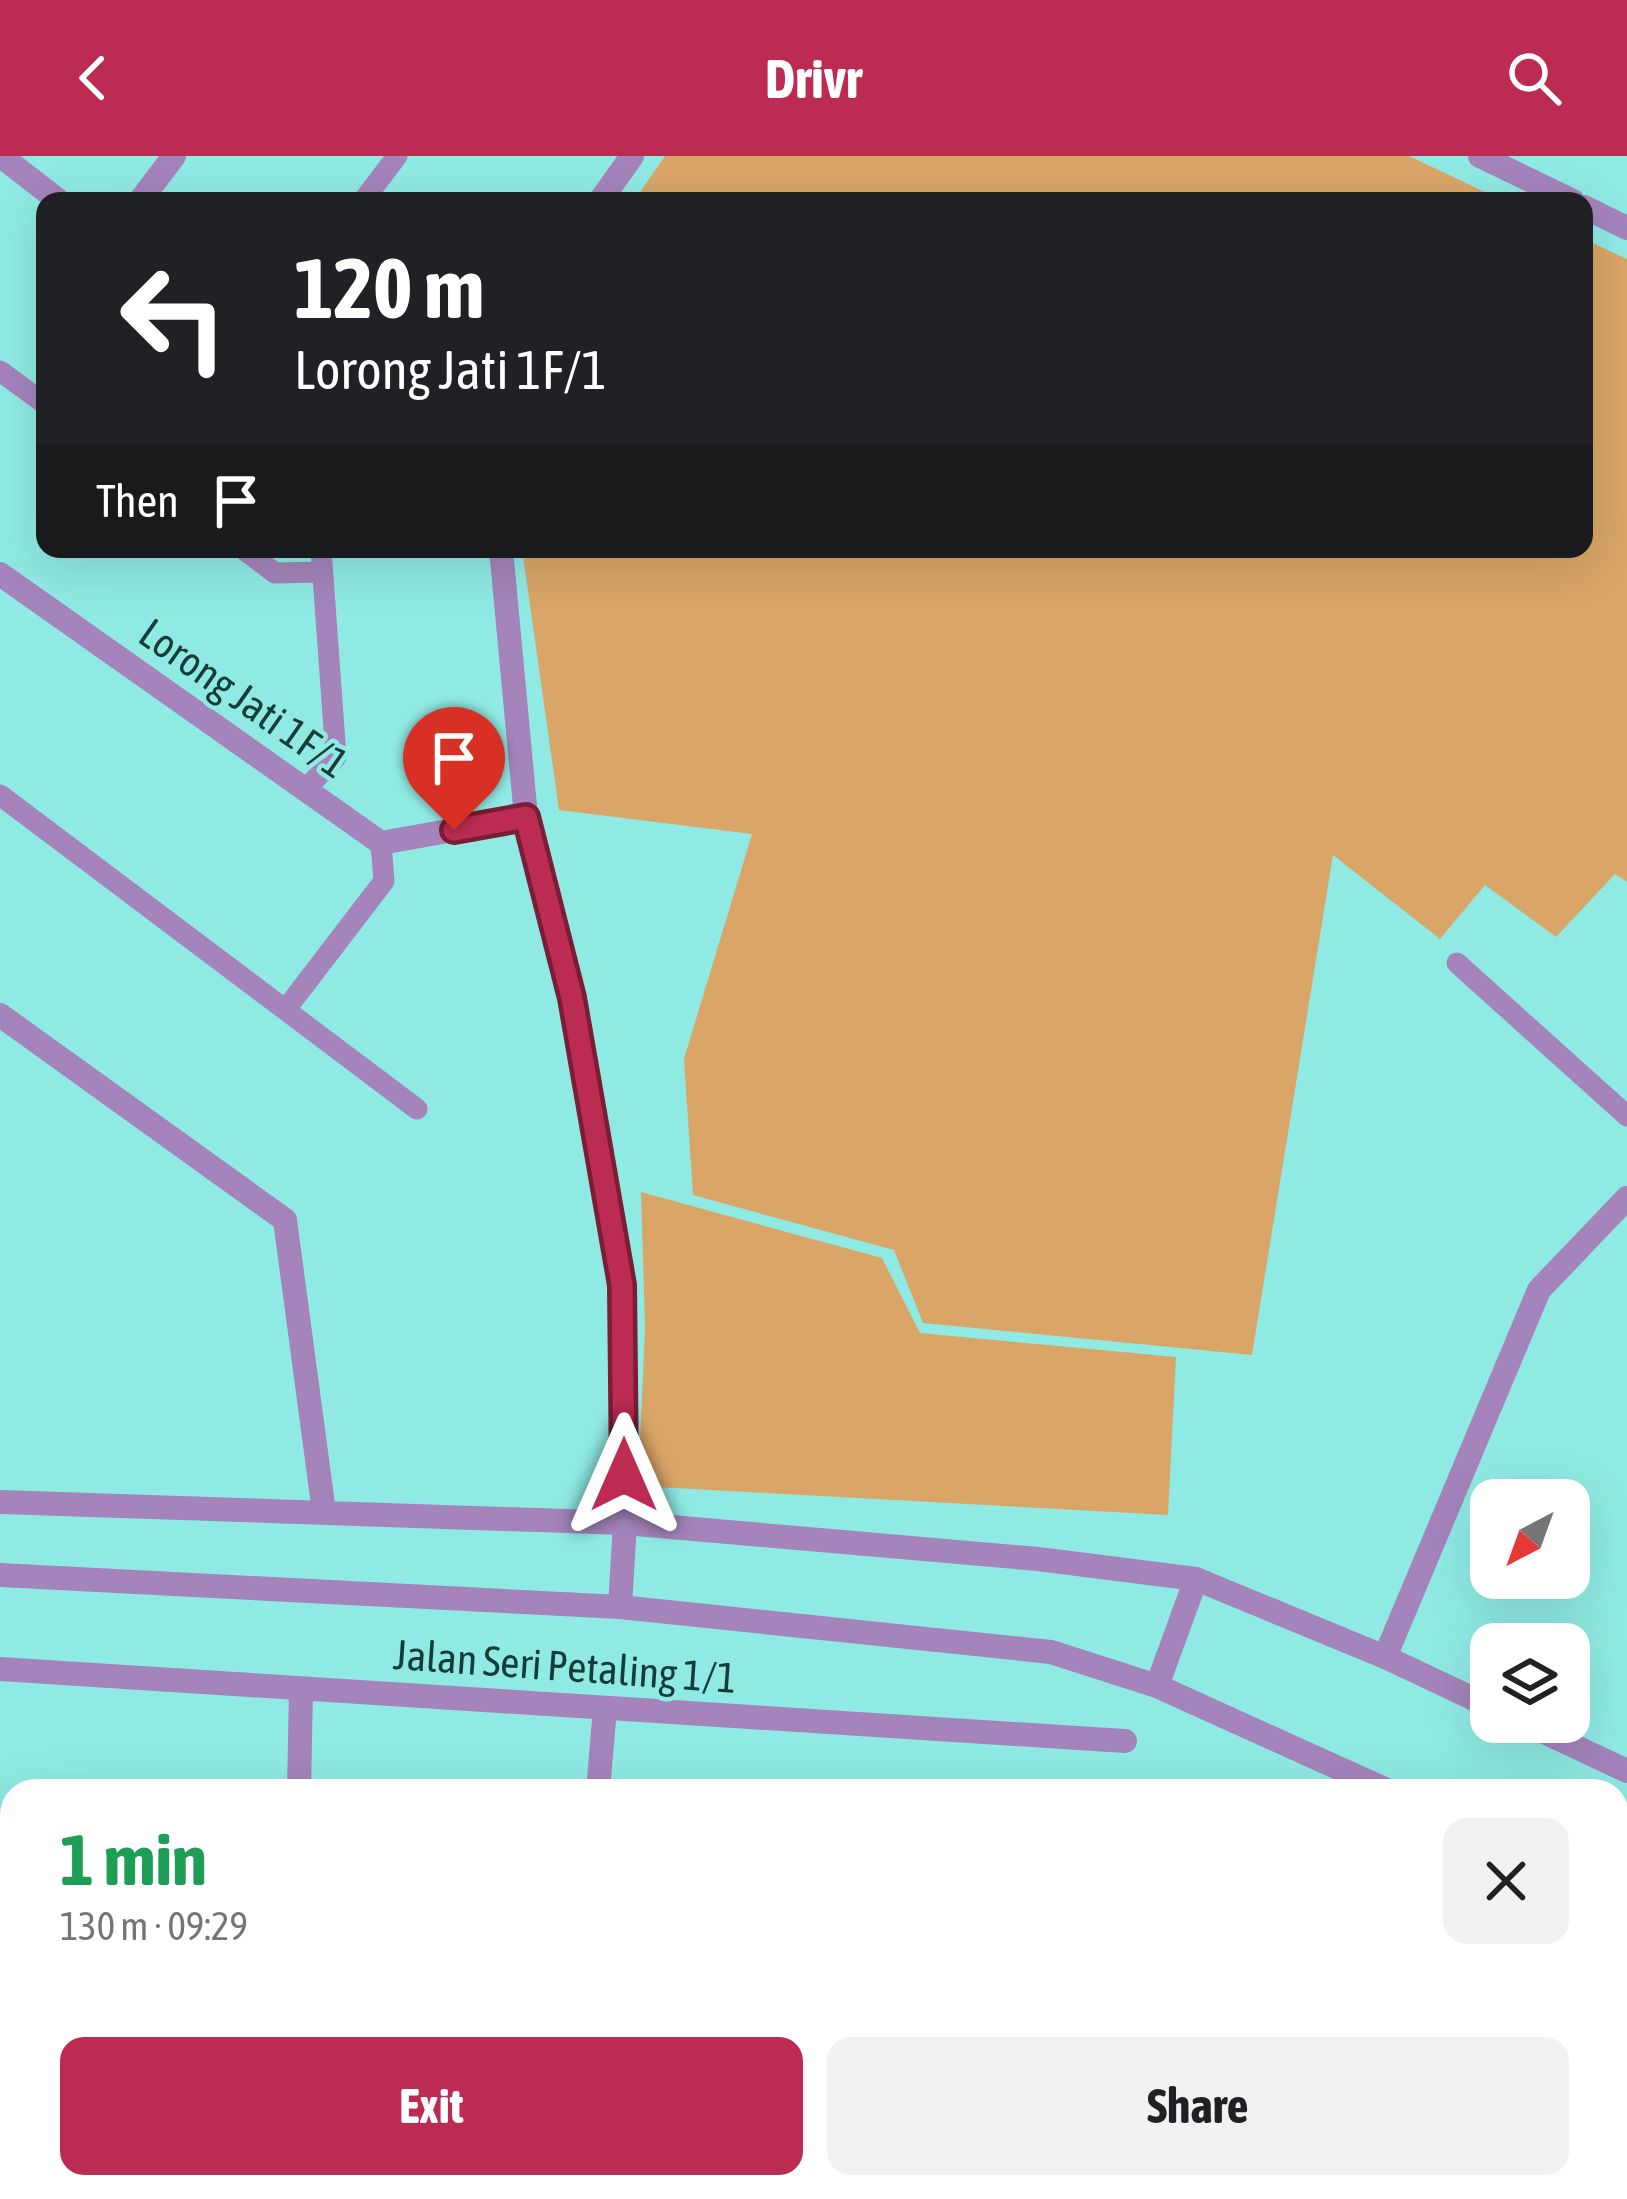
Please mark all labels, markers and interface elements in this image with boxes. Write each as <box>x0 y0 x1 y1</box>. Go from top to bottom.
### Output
icon: back <box>60 45 126 111</box>
icon: search <box>1501 45 1567 111</box>
text: Drivr <box>765 48 862 109</box>
icon: left <box>96 240 252 396</box>
text: 120 m <box>294 240 484 336</box>
text: Lorong Jati 1F/1 <box>294 339 607 400</box>
icon: arrive <box>203 468 269 534</box>
text: Then <box>96 475 179 527</box>
street label: Lorong Jati 1F/1 <box>131 609 357 787</box>
pin <box>403 707 505 830</box>
icon: arrive <box>421 725 487 791</box>
position arrow <box>561 1412 687 1538</box>
north arrow <box>1470 1479 1590 1599</box>
map controls <box>1470 1479 1590 1743</box>
button: layers <box>1470 1623 1590 1743</box>
street label: Jalan Seri Petaling 1/1 <box>392 1630 738 1702</box>
text: 1 min <box>60 1818 207 1900</box>
button: close <box>1443 1818 1569 1944</box>
text: 130 m · 09:29 <box>60 1904 248 1948</box>
button: Exit <box>60 2037 803 2175</box>
button: Share <box>827 2037 1569 2175</box>

